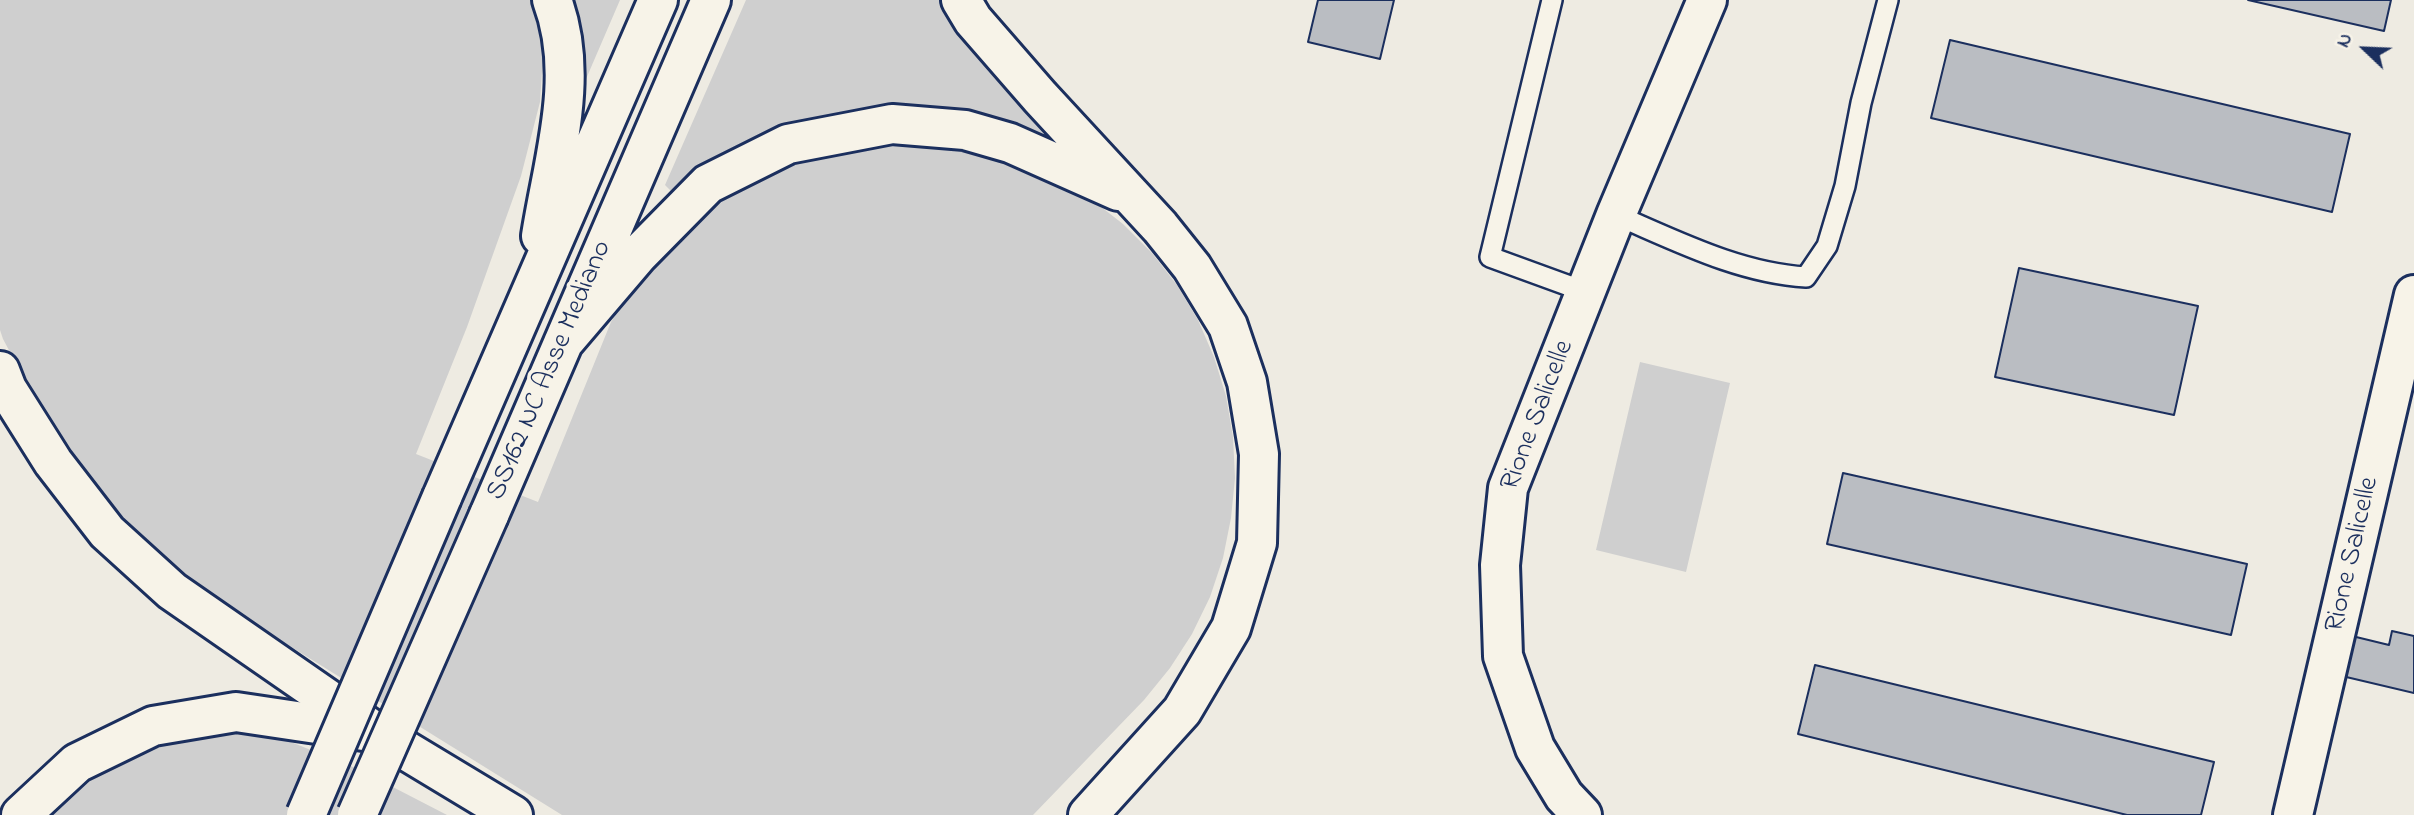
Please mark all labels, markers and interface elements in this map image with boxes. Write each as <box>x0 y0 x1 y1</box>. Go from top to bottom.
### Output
north arrow <box>2330 14 2400 84</box>
text: N <box>2330 29 2360 52</box>
street label: SS162 NC Asse Mediano <box>481 236 621 506</box>
street label: Rione Salicelle <box>1495 336 1583 496</box>
street label: Rione Salicelle <box>2320 474 2388 636</box>

